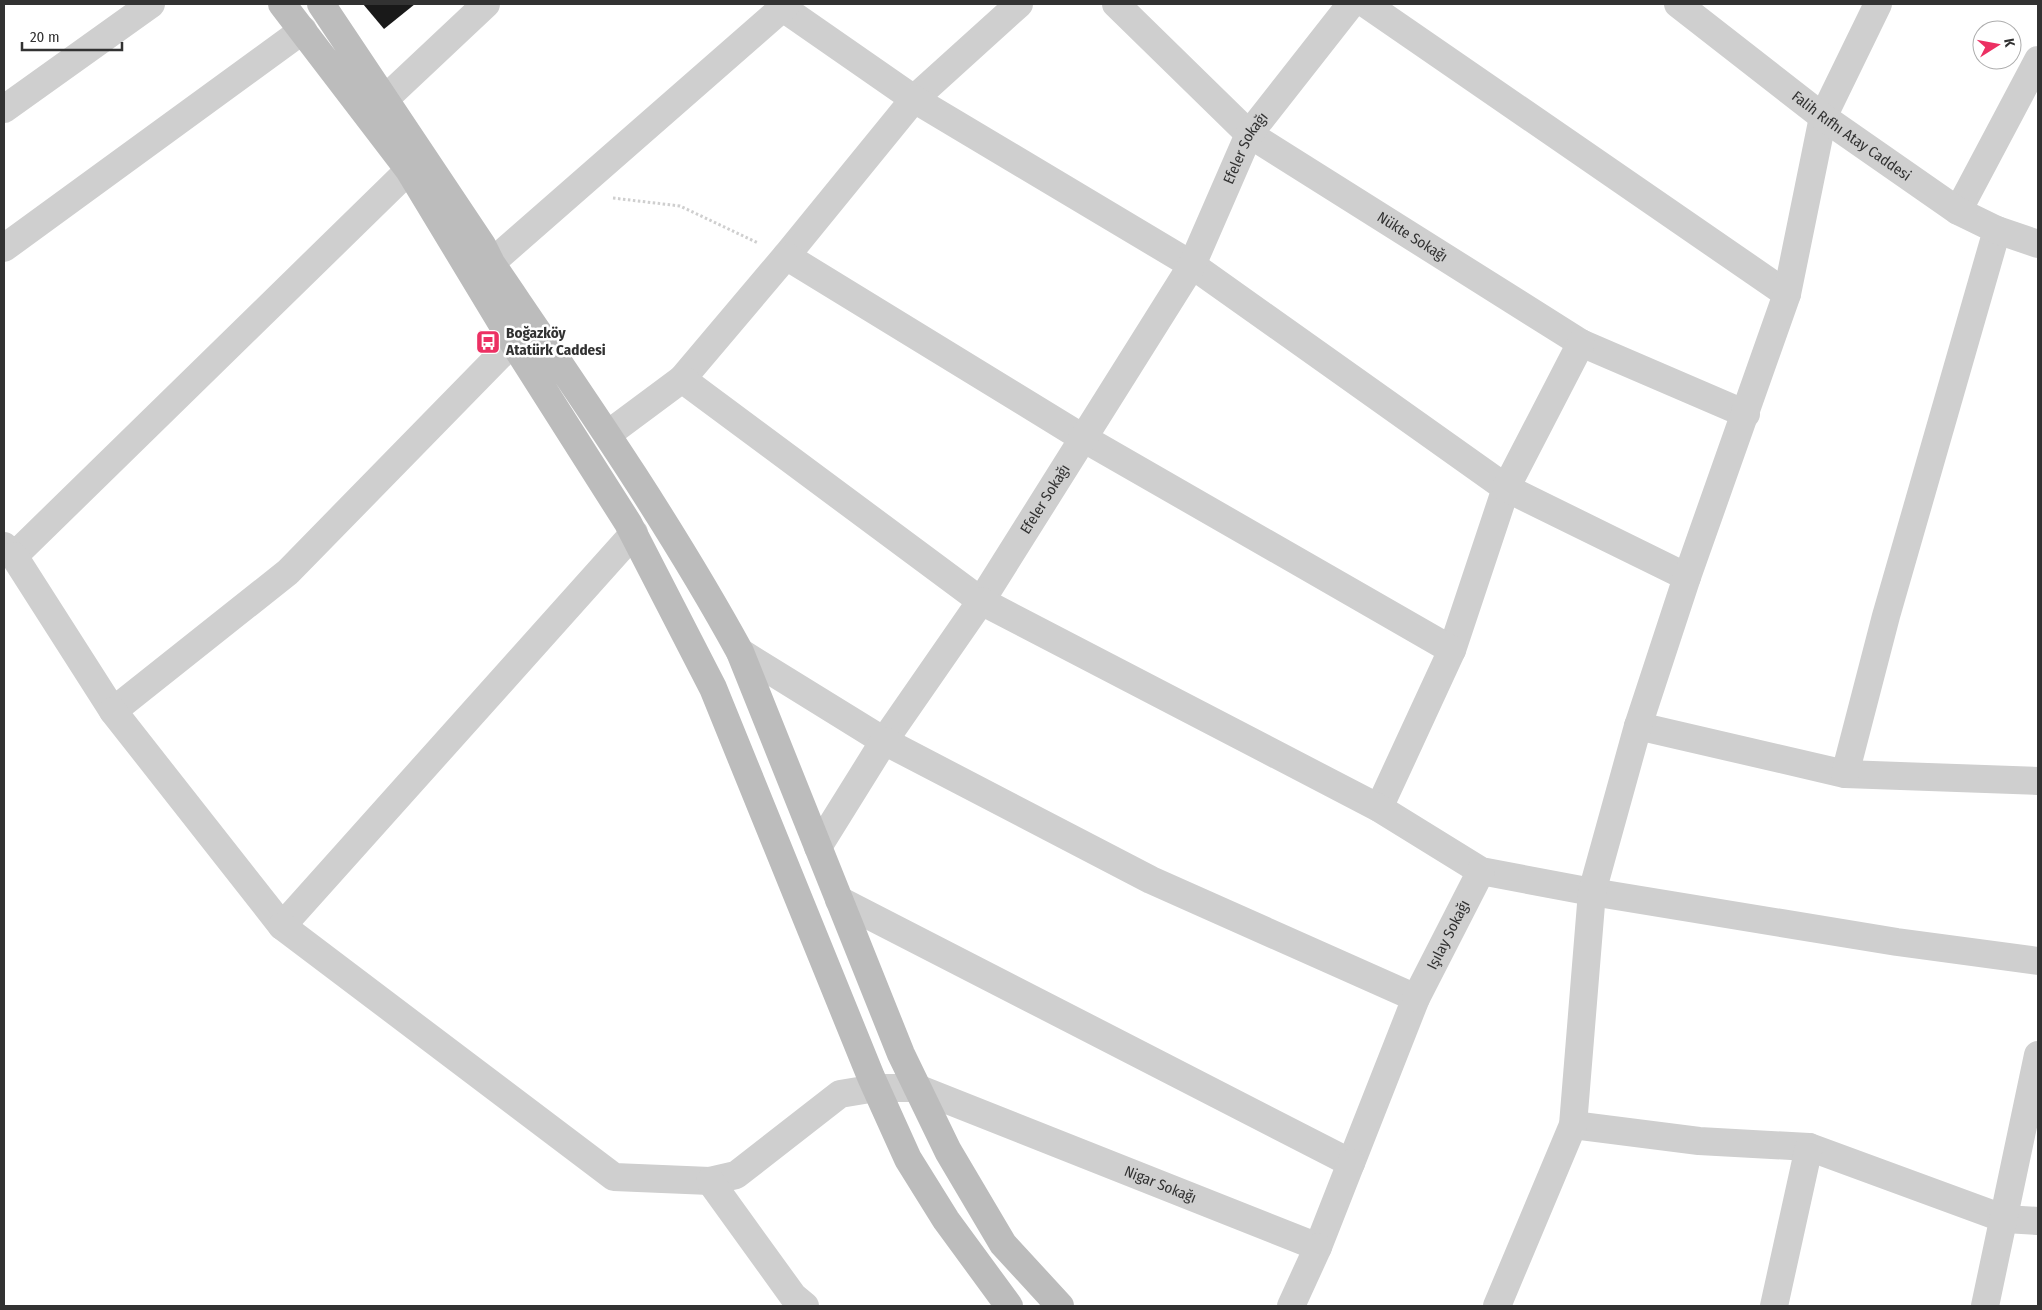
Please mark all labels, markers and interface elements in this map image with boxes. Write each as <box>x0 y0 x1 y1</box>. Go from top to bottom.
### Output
scale bar <box>22 20 122 52</box>
north arrow <box>1972 20 2022 70</box>
text: 20 m <box>30 28 60 46</box>
text: K <box>2000 37 2019 49</box>
street label: Falih Rıfhı Atay Caddesi <box>1788 87 1915 185</box>
street label: Efeler Sokağı <box>1219 109 1272 187</box>
street label: Nükte Sokağı <box>1374 208 1451 266</box>
place label: Boğazköy Atatürk Caddesi <box>505 324 606 359</box>
bus stop icon: Boğazköy Atatürk Caddesi <box>475 329 501 355</box>
street label: Efeler Sokağı <box>1016 461 1074 537</box>
street label: Işılay Sokağı <box>1423 897 1474 973</box>
street label: Nigar Sokağı <box>1122 1162 1199 1207</box>

